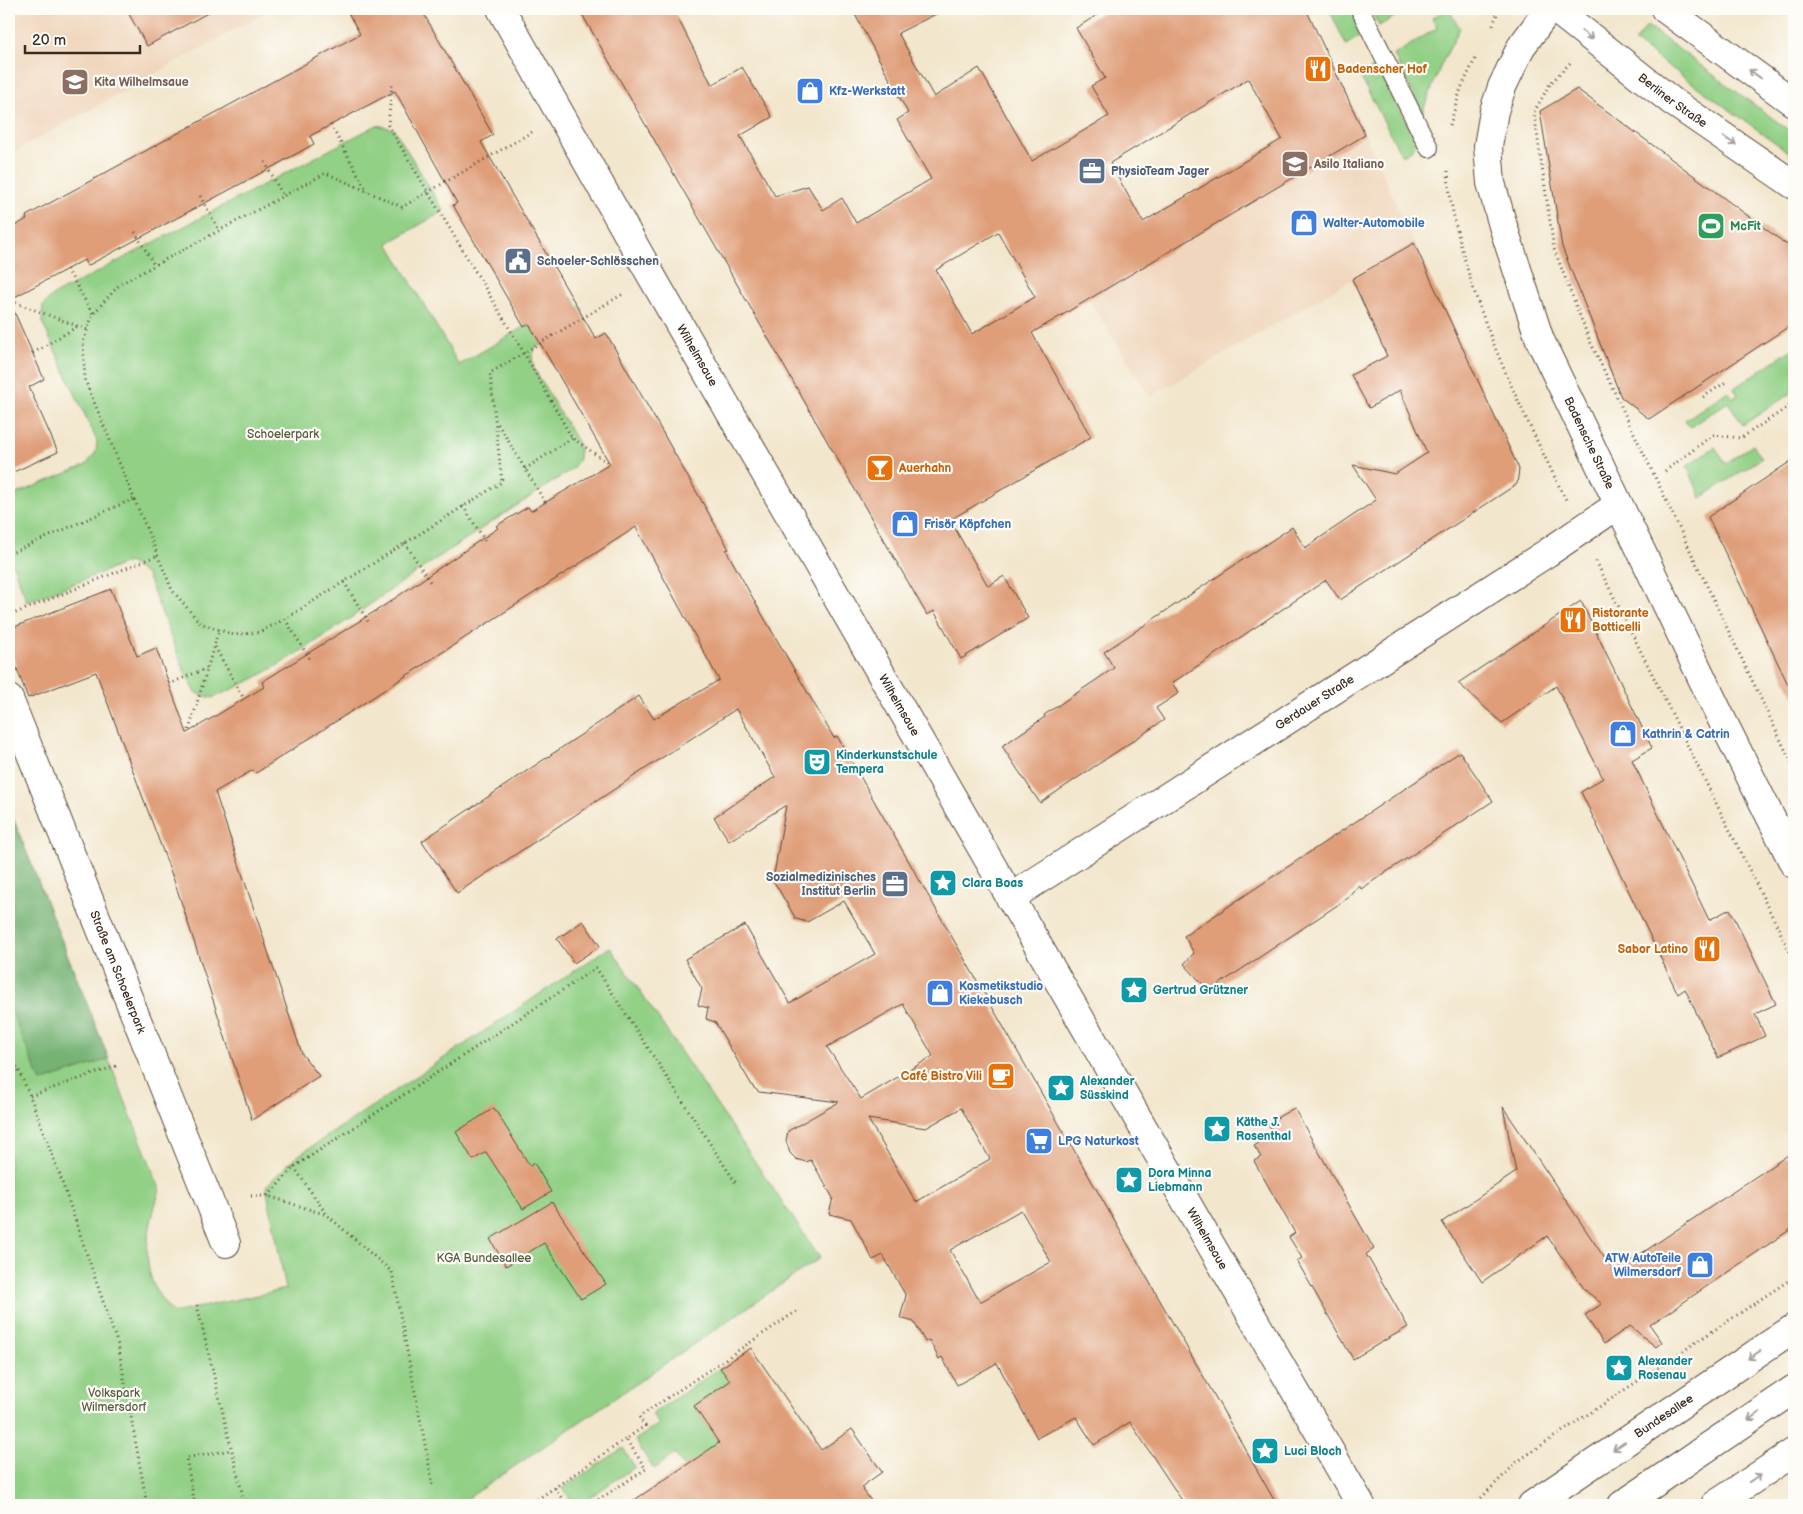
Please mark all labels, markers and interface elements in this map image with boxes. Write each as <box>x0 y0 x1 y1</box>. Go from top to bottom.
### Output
scale bar <box>25 22 140 54</box>
one-way arrow <box>1581 29 1594 40</box>
text: 20 m <box>32 31 66 50</box>
restaurant icon: Badenscher Hof <box>1303 54 1333 84</box>
place label: Badenscher Hof <box>1337 62 1427 77</box>
school or university icon: Kita Wilhelmsaue <box>60 67 90 97</box>
one-way arrow <box>1748 69 1762 79</box>
street label: Berliner Straße <box>1635 70 1710 131</box>
place label: Kita Wilhelmsaue <box>94 75 189 90</box>
shop icon: Kfz-Werkstatt <box>795 76 825 106</box>
place label: Kfz-Werkstatt <box>829 84 905 99</box>
one-way arrow <box>1722 136 1736 146</box>
school or university icon: Asilo Italiano <box>1280 149 1310 179</box>
office icon: PhysioTeam Jager <box>1077 156 1107 186</box>
place label: Asilo Italiano <box>1313 157 1384 172</box>
place label: PhysioTeam Jager <box>1111 164 1209 179</box>
shop icon: Walter-Automobile <box>1289 208 1319 238</box>
sports icon: McFit <box>1696 211 1726 241</box>
place label: Walter-Automobile <box>1323 216 1425 231</box>
place label: McFit <box>1730 219 1761 234</box>
public building icon: Schoeler-Schlösschen <box>503 246 533 276</box>
place label: Schoeler-Schlösschen <box>537 254 659 269</box>
street label: Wilhelmsaue <box>673 322 721 389</box>
street label: Badensche Straße <box>1561 394 1618 492</box>
park label: Schoelerpark <box>247 427 319 442</box>
bar icon: Auerhahn <box>865 453 895 483</box>
place label: Auerhahn <box>898 461 952 476</box>
shop icon: Frisör Köpfchen <box>890 509 920 539</box>
place label: Frisör Köpfchen <box>924 517 1011 532</box>
restaurant icon: Ristorante Botticelli <box>1558 605 1588 635</box>
place label: Ristorante Botticelli <box>1592 606 1649 635</box>
street label: Gerdauer Straße <box>1272 671 1357 733</box>
street label: Wilhelmsaue <box>875 672 923 739</box>
shop icon: Kathrin & Catrin <box>1608 719 1638 749</box>
place label: Kathrin & Catrin <box>1642 727 1730 742</box>
theatre icon: Kinderkunstschule Tempera <box>802 747 832 777</box>
place label: Kinderkunstschule Tempera <box>836 748 937 777</box>
place icon: Clara Boas <box>928 868 958 898</box>
office icon: Sozialmedizinisches Institut Berlin <box>880 869 910 899</box>
place label: Sozialmedizinisches Institut Berlin <box>766 870 876 899</box>
place label: Clara Boas <box>962 876 1023 891</box>
street label: Straße am Schoelerpark <box>87 908 149 1036</box>
restaurant icon: Sabor Latino <box>1692 934 1722 964</box>
place label: Sabor Latino <box>1618 942 1688 957</box>
place icon: Gertrud Grützner <box>1119 975 1149 1005</box>
shop icon: Kosmetikstudio Kiekebusch <box>925 978 955 1008</box>
place label: Kosmetikstudio Kiekebusch <box>959 979 1043 1008</box>
place label: Gertrud Grützner <box>1153 983 1248 998</box>
cafe icon: Café Bistro Vili <box>986 1061 1016 1091</box>
place label: Café Bistro Vili <box>901 1069 982 1084</box>
place icon: Alexander Süsskind <box>1046 1073 1076 1103</box>
place label: Alexander Süsskind <box>1079 1074 1135 1103</box>
place icon: Käthe J. Rosenthal <box>1202 1114 1232 1144</box>
place label: Käthe J. Rosenthal <box>1236 1115 1291 1144</box>
supermarket icon: LPG Naturkost <box>1024 1126 1054 1156</box>
place label: LPG Naturkost <box>1058 1134 1139 1149</box>
place icon: Dora Minna Liebmann <box>1114 1165 1144 1195</box>
place label: Dora Minna Liebmann <box>1148 1166 1211 1195</box>
street label: Wilhelmsaue <box>1183 1205 1231 1272</box>
shop icon: ATW AutoTeile Wilmersdorf <box>1685 1250 1715 1280</box>
park label: KGA Bundesallee <box>437 1251 531 1266</box>
place label: ATW AutoTeile Wilmersdorf <box>1604 1251 1682 1280</box>
one-way arrow <box>1747 1350 1761 1360</box>
place icon: Alexander Rosenau <box>1604 1353 1634 1383</box>
place label: Alexander Rosenau <box>1637 1354 1693 1383</box>
park label: Volkspark Wilmersdorf <box>82 1386 147 1415</box>
street label: Bundesallee <box>1631 1391 1696 1441</box>
one-way arrow <box>1747 1411 1761 1421</box>
place icon: Luci Bloch <box>1250 1436 1280 1466</box>
one-way arrow <box>1612 1441 1626 1451</box>
place label: Luci Bloch <box>1284 1444 1342 1459</box>
one-way arrow <box>1747 1473 1761 1483</box>

